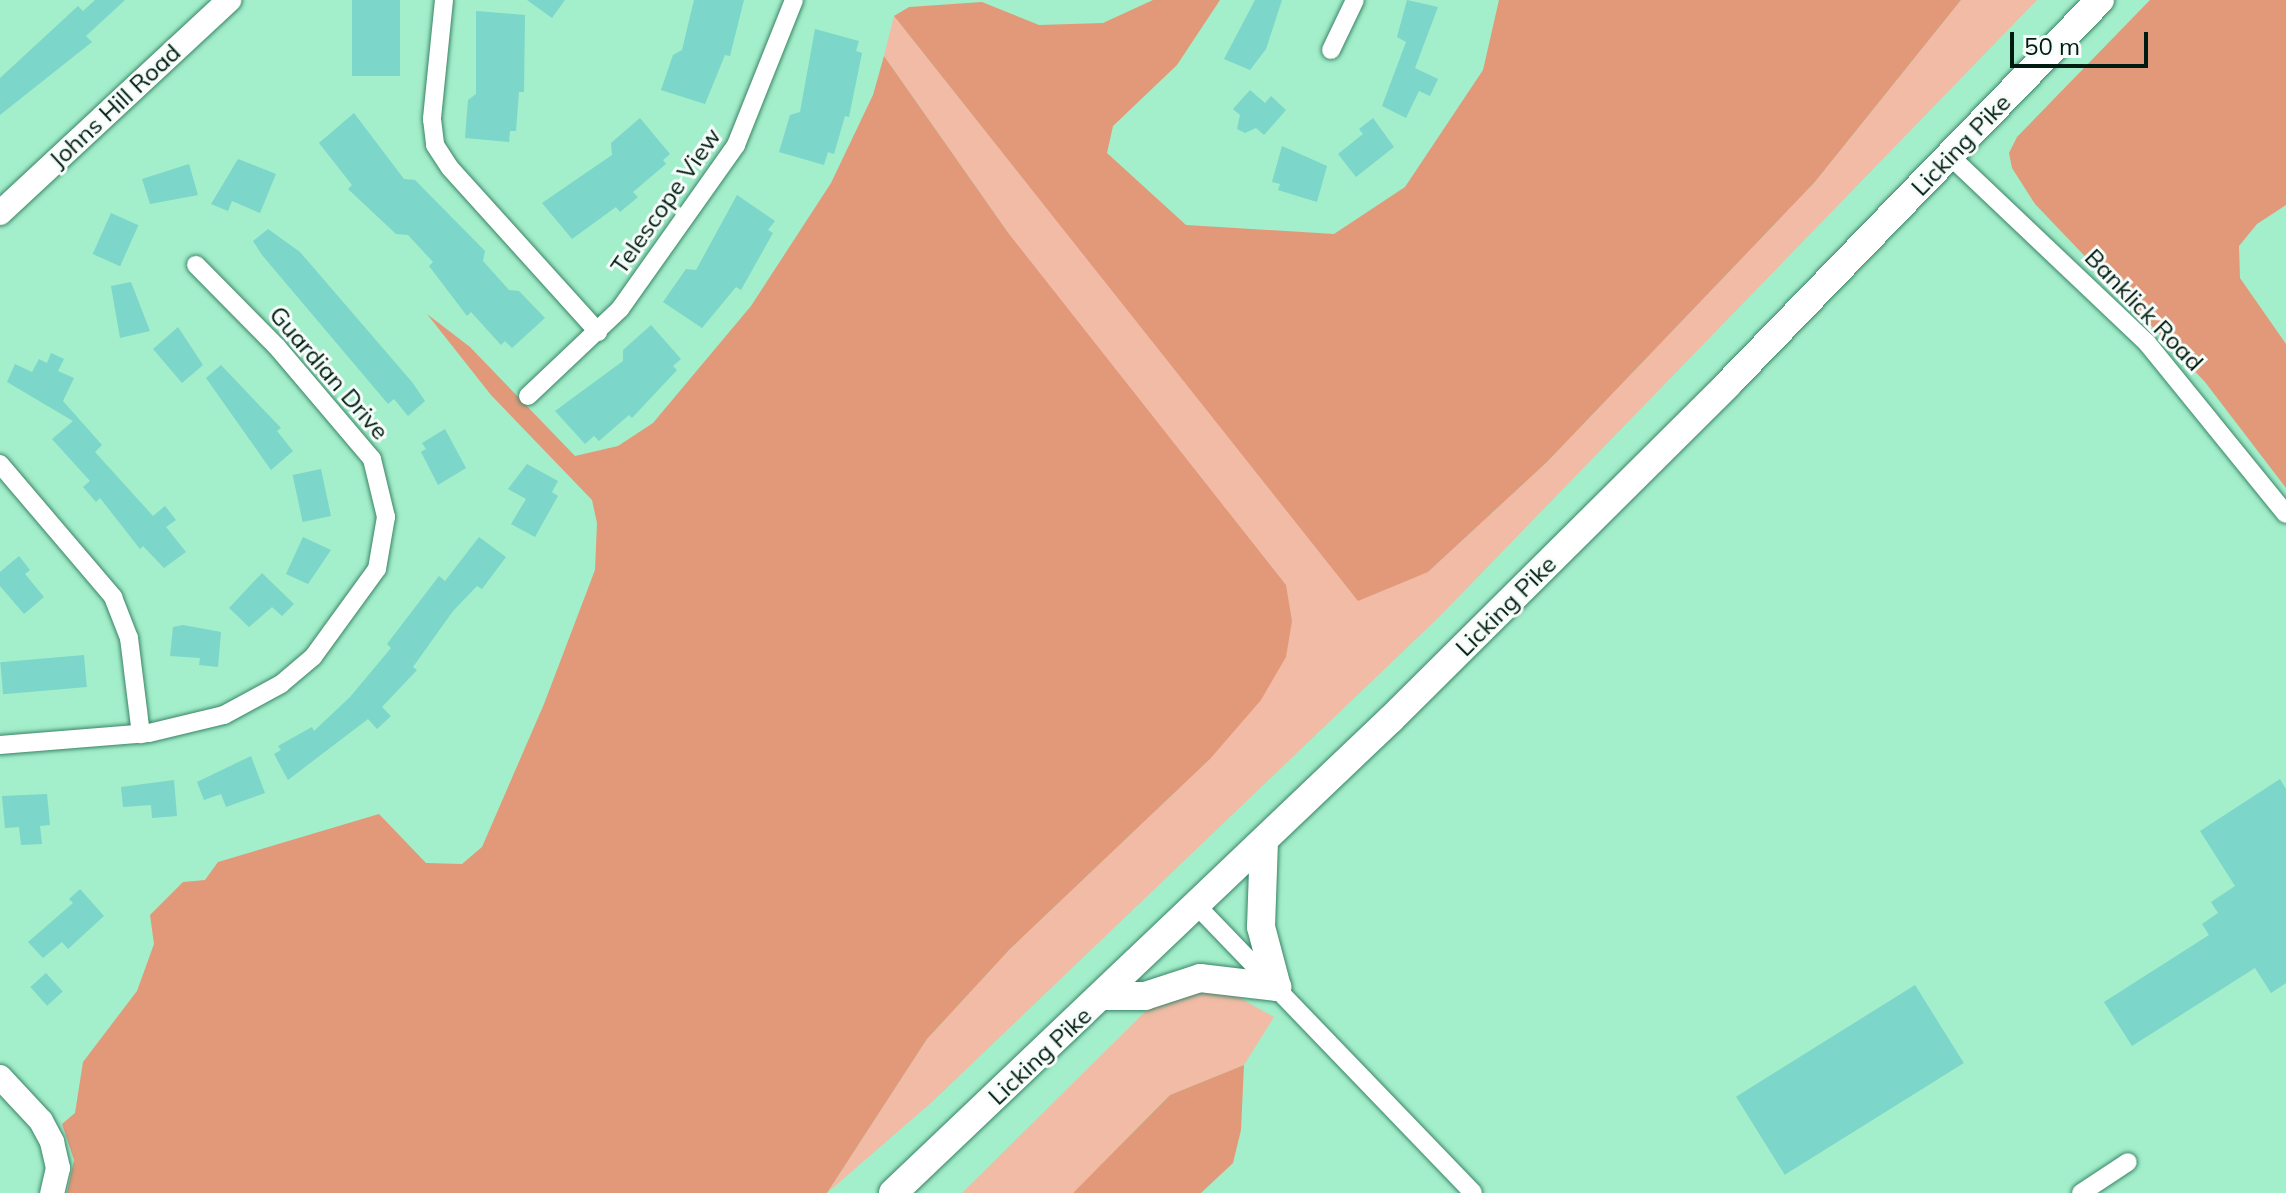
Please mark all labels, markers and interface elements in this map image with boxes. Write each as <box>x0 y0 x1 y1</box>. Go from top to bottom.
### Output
scale bar <box>2014 16 2152 66</box>
text: 50 m <box>2024 31 2080 61</box>
street label: Johns Hill Road <box>44 38 186 174</box>
street label: Licking Pike <box>1905 88 2017 202</box>
street label: Telescope View <box>605 122 727 280</box>
street label: Banklick Road <box>2079 243 2209 377</box>
street label: Guardian Drive <box>263 300 395 446</box>
street label: Licking Pike <box>1450 550 1562 662</box>
street label: Licking Pike <box>983 1001 1097 1111</box>

